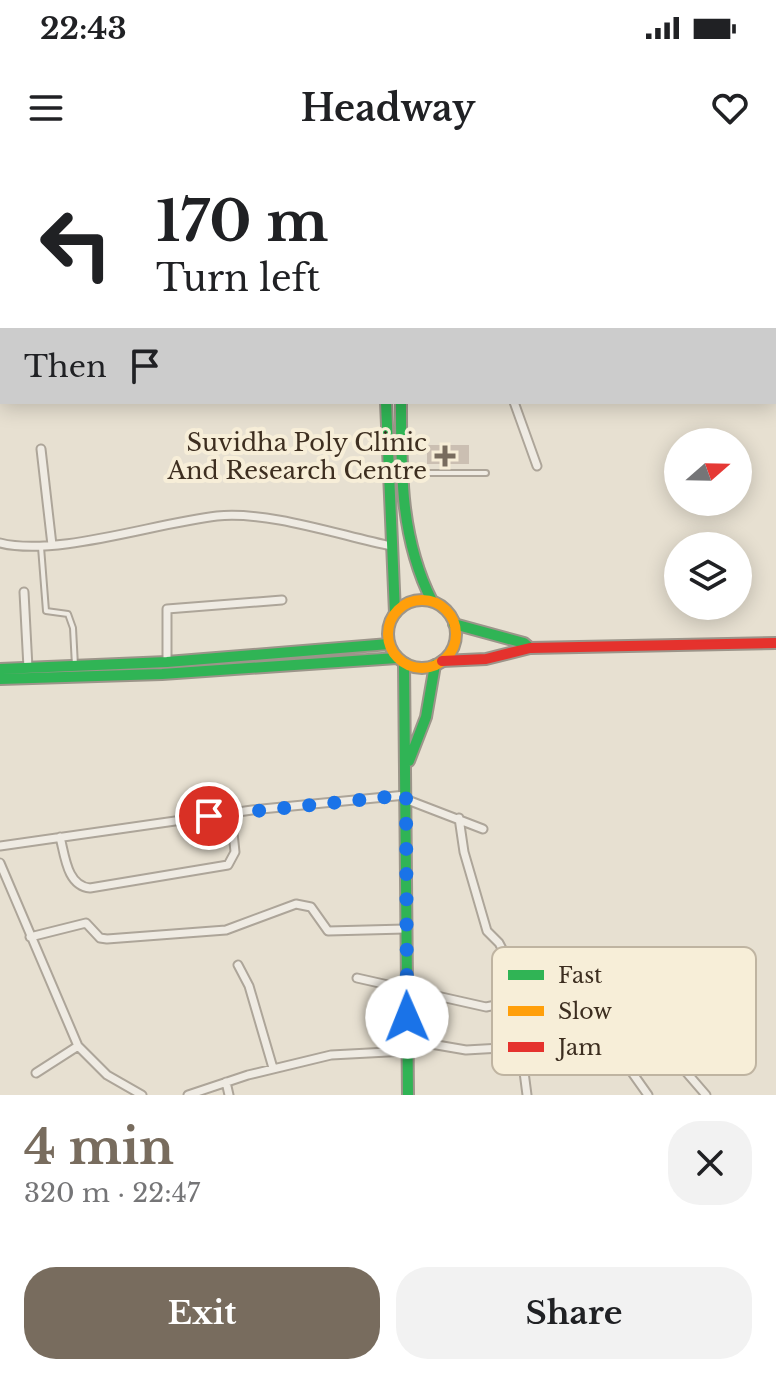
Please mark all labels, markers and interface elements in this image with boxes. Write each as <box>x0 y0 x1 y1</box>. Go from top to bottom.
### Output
text: 22:43 <box>40 10 127 47</box>
icon: menu <box>24 86 68 130</box>
text: Headway <box>301 86 475 131</box>
icon: heart <box>708 86 752 130</box>
text: 170 m <box>156 187 328 256</box>
icon: left <box>24 192 128 296</box>
text: Turn left <box>156 256 320 301</box>
icon: arrive <box>123 344 167 388</box>
text: Then <box>24 348 107 385</box>
place label: Suvidha Poly Clinic And Research Centre <box>166 428 427 485</box>
north arrow <box>664 428 752 516</box>
map controls <box>664 428 752 620</box>
marker: Suvidha Poly Clinic And Research Centre <box>434 445 456 467</box>
button: layers <box>664 532 752 620</box>
pin <box>175 782 243 850</box>
icon: arrive <box>187 794 231 838</box>
legend <box>492 947 756 1075</box>
text: Fast <box>558 962 603 989</box>
position arrow <box>365 975 449 1059</box>
text: Slow <box>558 998 612 1025</box>
text: Jam <box>555 1034 602 1061</box>
text: 4 min <box>24 1117 174 1177</box>
button: close <box>668 1121 752 1205</box>
text: 320 m · 22:47 <box>24 1177 200 1209</box>
button: Exit <box>24 1267 380 1359</box>
button: Share <box>396 1267 752 1359</box>

